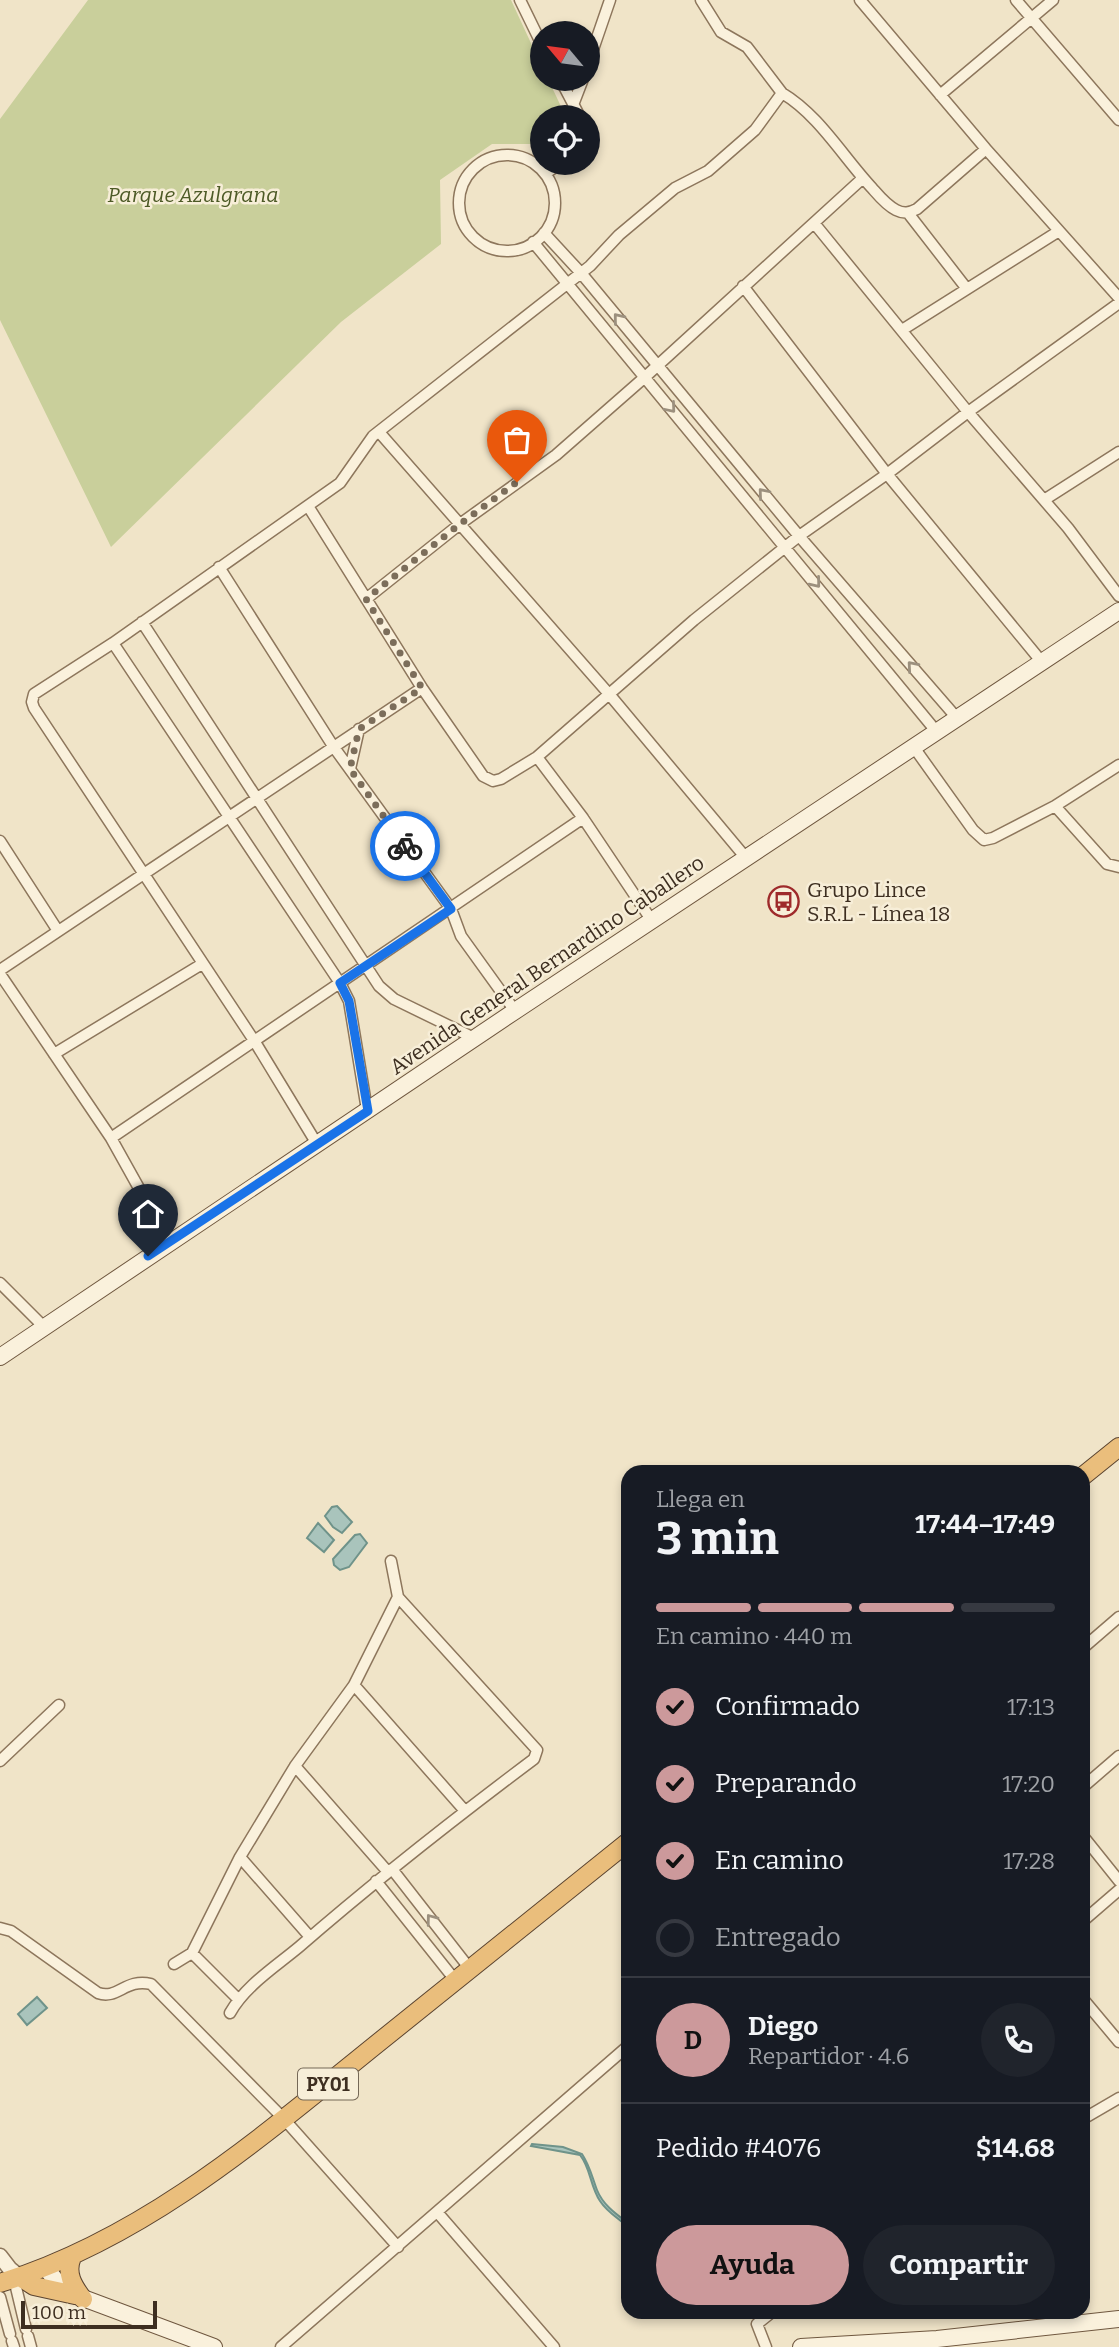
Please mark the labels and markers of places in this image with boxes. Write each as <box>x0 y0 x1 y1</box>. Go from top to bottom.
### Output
pin <box>487 410 547 482</box>
place label: Grupo Lince S.R.L - Línea 18 <box>807 877 950 927</box>
bus stop icon: Grupo Lince S.R.L - Línea 18 <box>767 885 801 919</box>
pin <box>118 1184 178 1256</box>

